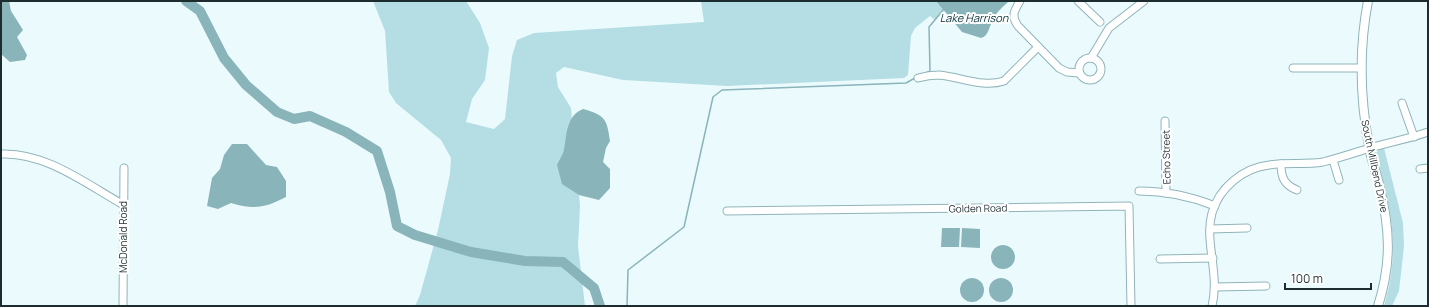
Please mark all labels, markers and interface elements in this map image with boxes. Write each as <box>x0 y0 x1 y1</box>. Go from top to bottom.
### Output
water label: Lake Harrison <box>940 10 1009 25</box>
street label: South Millbend Drive <box>1358 118 1392 214</box>
street label: Echo Street <box>1159 130 1173 184</box>
street label: Golden Road <box>949 200 1007 216</box>
street label: McDonald Road <box>116 201 130 273</box>
scale bar <box>1285 265 1371 291</box>
text: 100 m <box>1291 270 1323 287</box>

